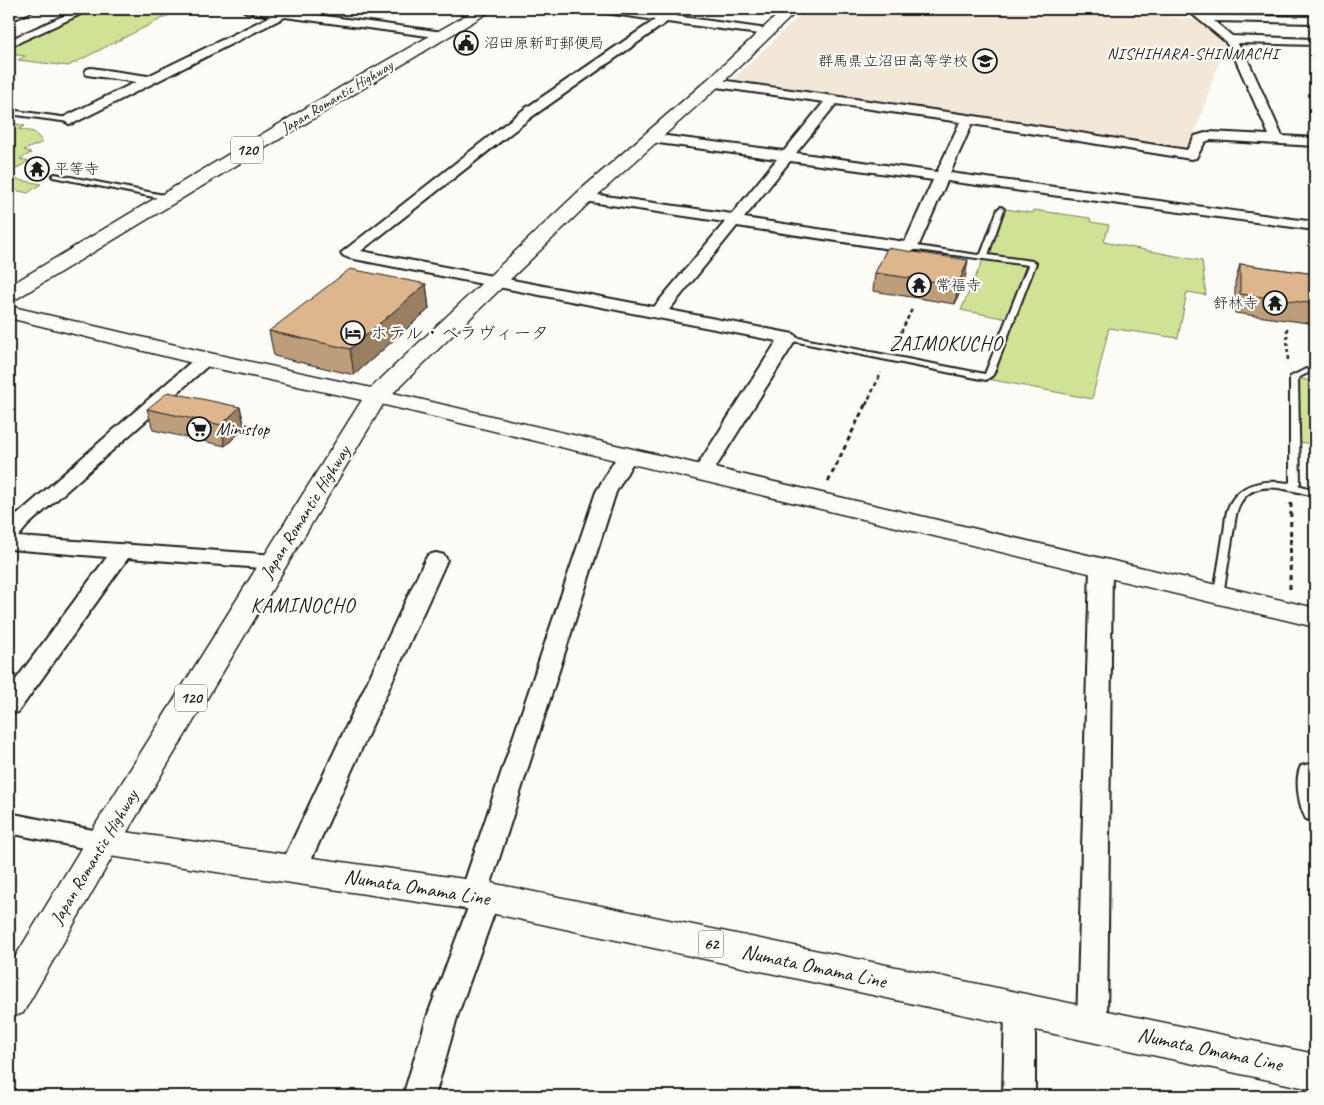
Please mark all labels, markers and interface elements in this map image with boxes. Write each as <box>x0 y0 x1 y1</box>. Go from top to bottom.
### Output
public building icon: 沼田原新町郵便局 <box>453 30 479 56</box>
place label: 沼田原新町郵便局 <box>484 34 604 53</box>
district label: NISHIHARA-SHINMACHI <box>1107 44 1282 64</box>
school or university icon: 群馬県立沼田高等学校 <box>972 48 998 74</box>
place label: 群馬県立沼田高等学校 <box>818 52 968 71</box>
street label: Japan Romantic Highway <box>277 55 398 138</box>
road number: 120 <box>231 136 263 164</box>
temple icon: 平等寺 <box>24 156 50 182</box>
place label: 平等寺 <box>54 160 99 179</box>
temple icon: 常福寺 <box>906 272 932 298</box>
place label: 常福寺 <box>936 276 981 295</box>
temple icon: 舒林寺 <box>1262 290 1288 316</box>
place label: 舒林寺 <box>1213 294 1258 313</box>
hotel icon: ホテル・ベラヴィータ <box>340 320 366 346</box>
place label: ホテル・ベラヴィータ <box>370 322 549 344</box>
district label: ZAIMOKUCHO <box>889 331 1004 356</box>
supermarket icon: Ministop <box>186 416 212 442</box>
place label: Ministop <box>216 418 270 440</box>
street label: Japan Romantic Highway <box>255 440 356 583</box>
district label: KAMINOCHO <box>251 593 356 618</box>
road number: 120 <box>175 684 207 711</box>
street label: Japan Romantic Highway <box>45 784 144 929</box>
street label: Numata Omama Line <box>342 863 494 912</box>
road number: 62 <box>698 931 724 958</box>
street label: Numata Omama Line <box>739 938 891 994</box>
street label: Numata Omama Line <box>1135 1021 1287 1077</box>

